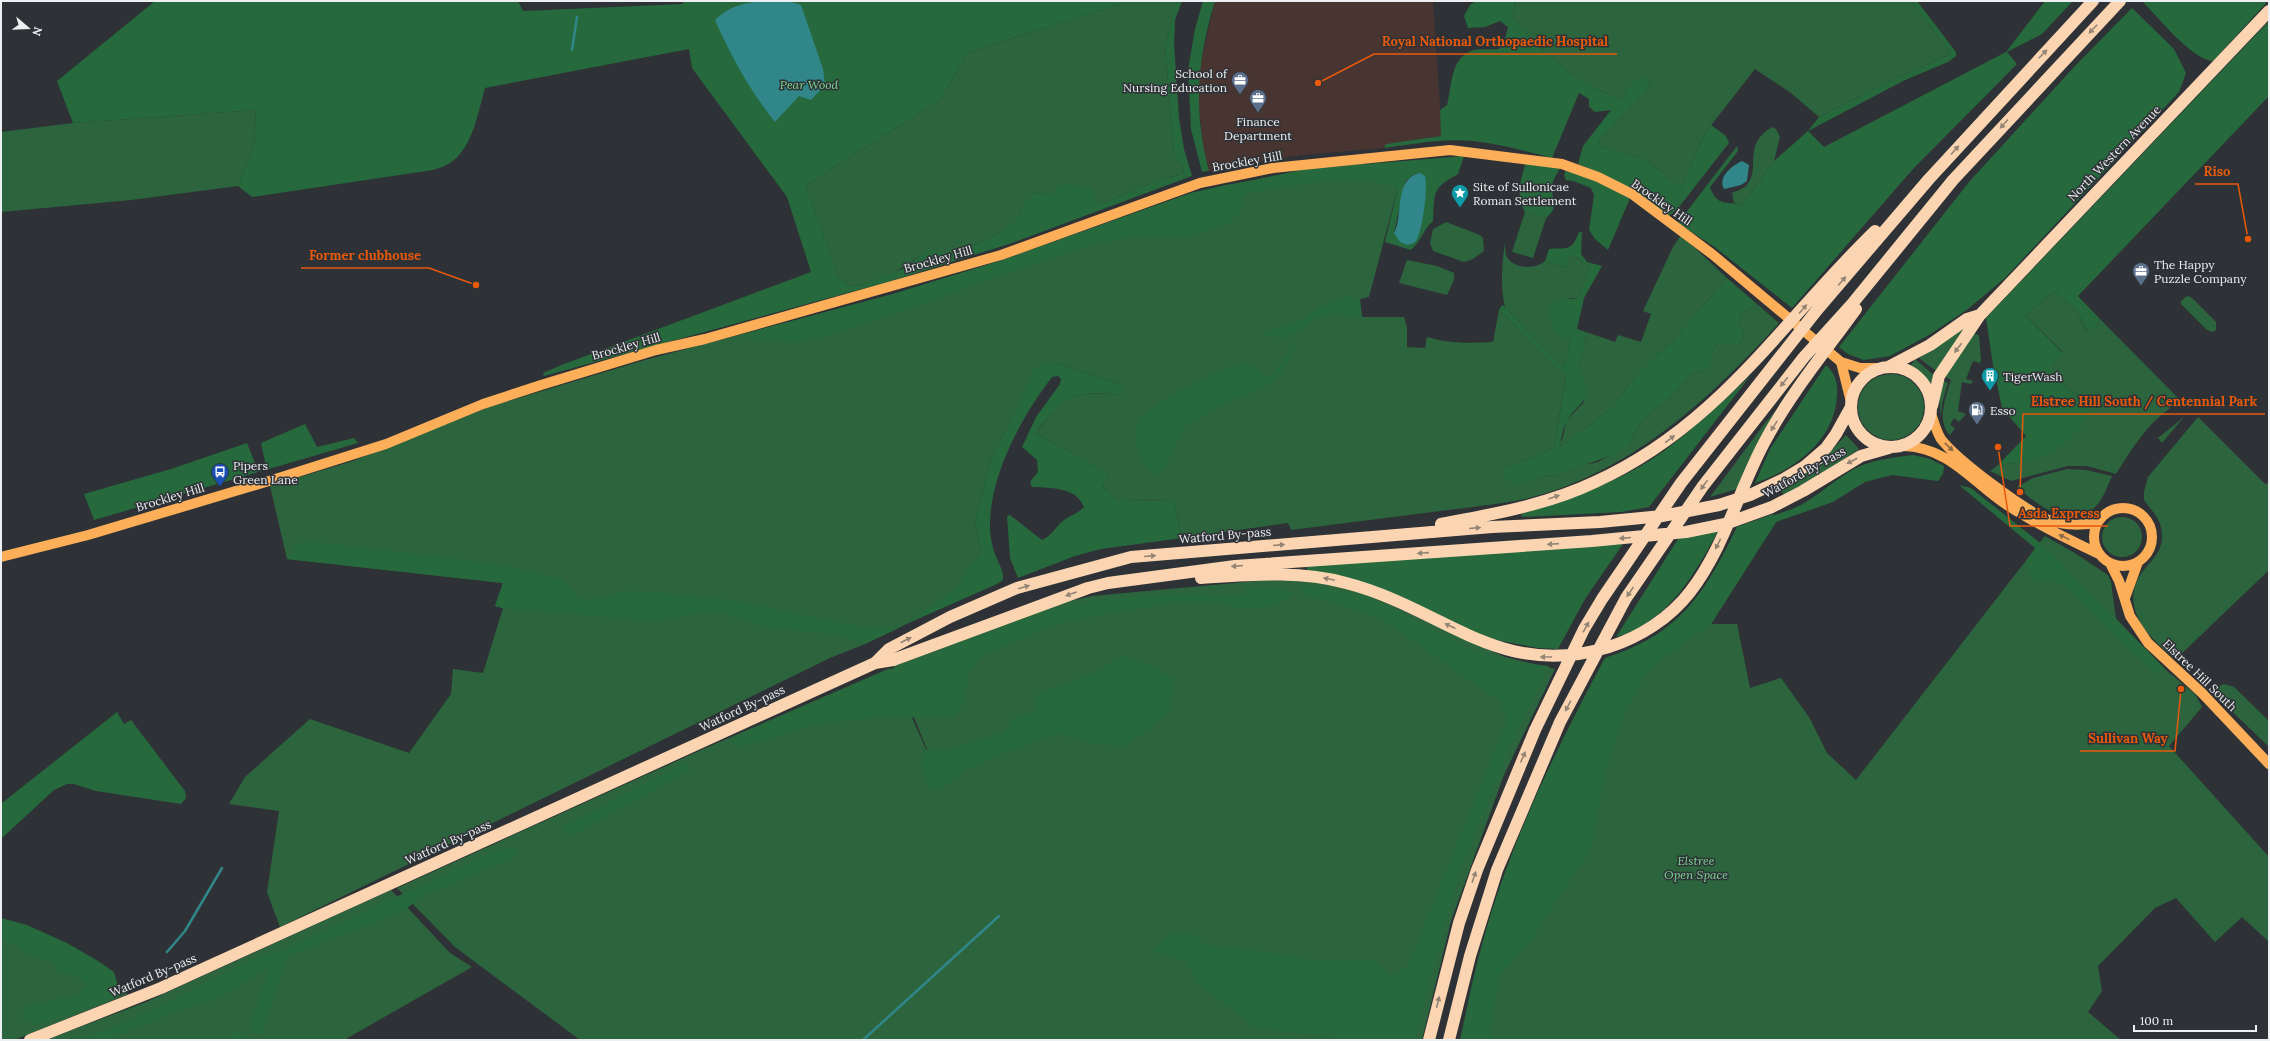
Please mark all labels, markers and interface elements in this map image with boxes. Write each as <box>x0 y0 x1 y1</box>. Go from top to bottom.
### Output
north arrow <box>8 8 48 48</box>
one-way arrow <box>2088 24 2098 34</box>
text: N <box>29 25 45 38</box>
callout: Royal National Orthopaedic Hospital <box>1374 29 1617 54</box>
text: Royal National Orthopaedic Hospital <box>1382 33 1608 50</box>
one-way arrow <box>2038 49 2047 59</box>
place label: School of Nursing Education <box>1123 66 1228 95</box>
office icon: School of Nursing Education <box>1230 70 1250 95</box>
park label: Pear Wood <box>780 77 838 92</box>
office icon: Finance Department <box>1248 88 1268 113</box>
street label: North Western Avenue <box>2064 102 2164 204</box>
place label: Finance Department <box>1224 114 1292 143</box>
one-way arrow <box>1999 119 2009 129</box>
one-way arrow <box>1950 145 1959 155</box>
street label: Brockley Hill <box>1211 147 1283 175</box>
callout: Riso <box>2195 159 2238 184</box>
text: Riso <box>2204 163 2230 180</box>
street label: Brockley Hill <box>1629 176 1695 228</box>
place label: Site of Sullonicae Roman Settlement <box>1473 179 1577 208</box>
place icon: Site of Sullonicae Roman Settlement <box>1450 183 1470 208</box>
street label: Brockley Hill <box>902 242 974 276</box>
callout: Former clubhouse <box>301 243 429 268</box>
text: Former clubhouse <box>309 247 421 264</box>
place label: The Happy Puzzle Company <box>2154 257 2247 286</box>
office icon: The Happy Puzzle Company <box>2131 261 2151 286</box>
one-way arrow <box>1837 276 1846 286</box>
one-way arrow <box>1799 304 1808 315</box>
street label: Brockley Hill <box>590 329 662 363</box>
one-way arrow <box>1954 342 1962 353</box>
building icon: TigerWash <box>1980 366 2000 391</box>
place label: TigerWash <box>2003 369 2062 384</box>
one-way arrow <box>1779 377 1788 388</box>
callout: Elstree Hill South / Centennial Park <box>2023 389 2265 414</box>
text: Elstree Hill South / Centennial Park <box>2031 393 2258 410</box>
fuel station icon: Esso <box>1967 400 1987 425</box>
place label: Esso <box>1990 403 2016 418</box>
one-way arrow <box>1770 421 1778 431</box>
one-way arrow <box>1664 434 1675 443</box>
one-way arrow <box>1944 442 1954 452</box>
street label: Watford By-Pass <box>1760 443 1848 501</box>
place label: Pipers Green Lane <box>233 458 298 487</box>
one-way arrow <box>1846 458 1858 464</box>
bus stop icon: Pipers Green Lane <box>210 462 230 487</box>
street label: Brockley Hill <box>134 479 206 515</box>
one-way arrow <box>1699 479 1708 490</box>
one-way arrow <box>1549 493 1561 499</box>
callout: Asda Express <box>2010 501 2108 526</box>
text: Asda Express <box>2018 505 2100 522</box>
street label: Watford By-pass <box>1178 523 1272 547</box>
one-way arrow <box>1469 525 1482 532</box>
one-way arrow <box>2058 534 2069 540</box>
one-way arrow <box>1619 535 1631 542</box>
one-way arrow <box>1715 538 1721 549</box>
one-way arrow <box>1273 541 1285 548</box>
one-way arrow <box>1547 541 1559 548</box>
one-way arrow <box>1417 550 1429 557</box>
one-way arrow <box>1144 552 1156 559</box>
one-way arrow <box>1231 563 1244 569</box>
one-way arrow <box>1323 575 1335 581</box>
one-way arrow <box>1018 584 1030 590</box>
one-way arrow <box>1626 587 1634 597</box>
one-way arrow <box>1064 591 1076 597</box>
one-way arrow <box>1582 621 1589 633</box>
one-way arrow <box>1444 623 1455 629</box>
street label: Elstree Hill South <box>2160 636 2240 714</box>
one-way arrow <box>900 637 911 643</box>
one-way arrow <box>1540 653 1552 660</box>
street label: Watford By-pass <box>697 681 788 734</box>
one-way arrow <box>1565 700 1572 712</box>
callout: Sullivan Way <box>2080 726 2175 751</box>
text: Sullivan Way <box>2088 730 2169 747</box>
one-way arrow <box>1520 751 1526 762</box>
street label: Watford By-pass <box>403 816 494 868</box>
park label: Elstree Open Space <box>1664 853 1728 882</box>
one-way arrow <box>1472 871 1478 883</box>
street label: Watford By-pass <box>107 950 199 1000</box>
one-way arrow <box>1436 996 1442 1008</box>
scale bar <box>2134 1007 2256 1033</box>
text: 100 m <box>2140 1013 2173 1028</box>

